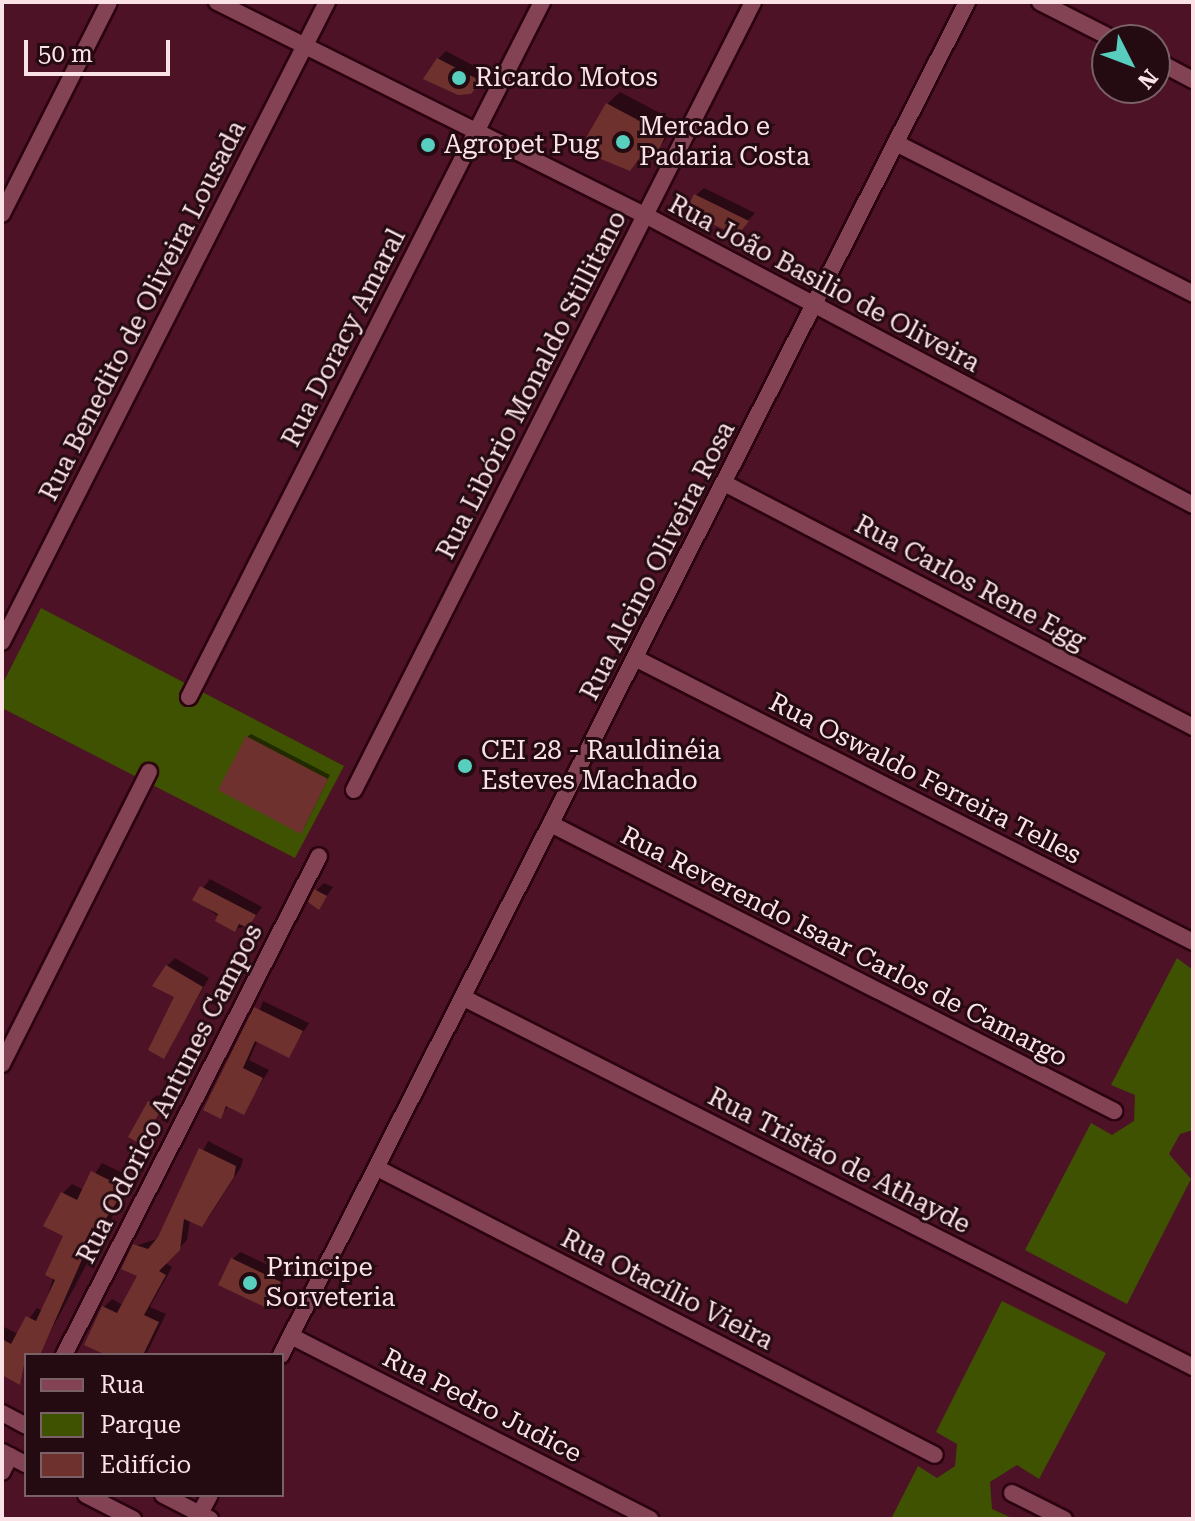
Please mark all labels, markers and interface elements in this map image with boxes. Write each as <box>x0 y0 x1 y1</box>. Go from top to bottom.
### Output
scale bar <box>28 24 174 74</box>
north arrow <box>1091 24 1171 104</box>
text: 50 m <box>38 40 93 68</box>
place label: Ricardo Motos <box>475 62 658 94</box>
text: N <box>1133 64 1163 94</box>
marker: Ricardo Motos <box>450 69 468 87</box>
place label: Mercado e Padaria Costa <box>639 111 810 172</box>
street label: Rua Benedito de Oliveira Lousada <box>33 116 253 506</box>
place label: Agropet Pug <box>444 129 599 161</box>
marker: Mercado e Padaria Costa <box>614 133 632 151</box>
marker: Agropet Pug <box>419 136 437 154</box>
street label: Rua João Basilio de Oliveira <box>663 189 985 379</box>
street label: Rua Libório Monaldo Stillitano <box>430 206 634 564</box>
street label: Rua Doracy Amaral <box>276 224 412 452</box>
street label: Rua Alcino Oliveira Rosa <box>574 417 742 705</box>
street label: Rua Carlos Rene Egg <box>849 509 1091 657</box>
street label: Rua Oswaldo Ferreira Telles <box>764 687 1086 871</box>
place label: CEI 28 - Rauldinéia Esteves Machado <box>481 735 721 796</box>
marker: CEI 28 - Rauldinéia Esteves Machado <box>456 757 474 775</box>
street label: Rua Reverendo Isaar Carlos de Camargo <box>615 820 1073 1074</box>
street label: Rua Odorico Antunes Campos <box>71 919 269 1269</box>
street label: Rua Tristão de Athayde <box>703 1081 975 1241</box>
street label: Rua Otacílio Vieira <box>556 1223 778 1357</box>
place label: Principe Sorveteria <box>266 1252 395 1314</box>
marker: Principe Sorveteria <box>241 1274 259 1292</box>
street label: Rua Pedro Judice <box>377 1342 587 1470</box>
legend <box>24 1353 284 1497</box>
text: Rua <box>100 1371 144 1399</box>
text: Parque <box>100 1411 181 1439</box>
text: Edifício <box>100 1451 191 1479</box>

